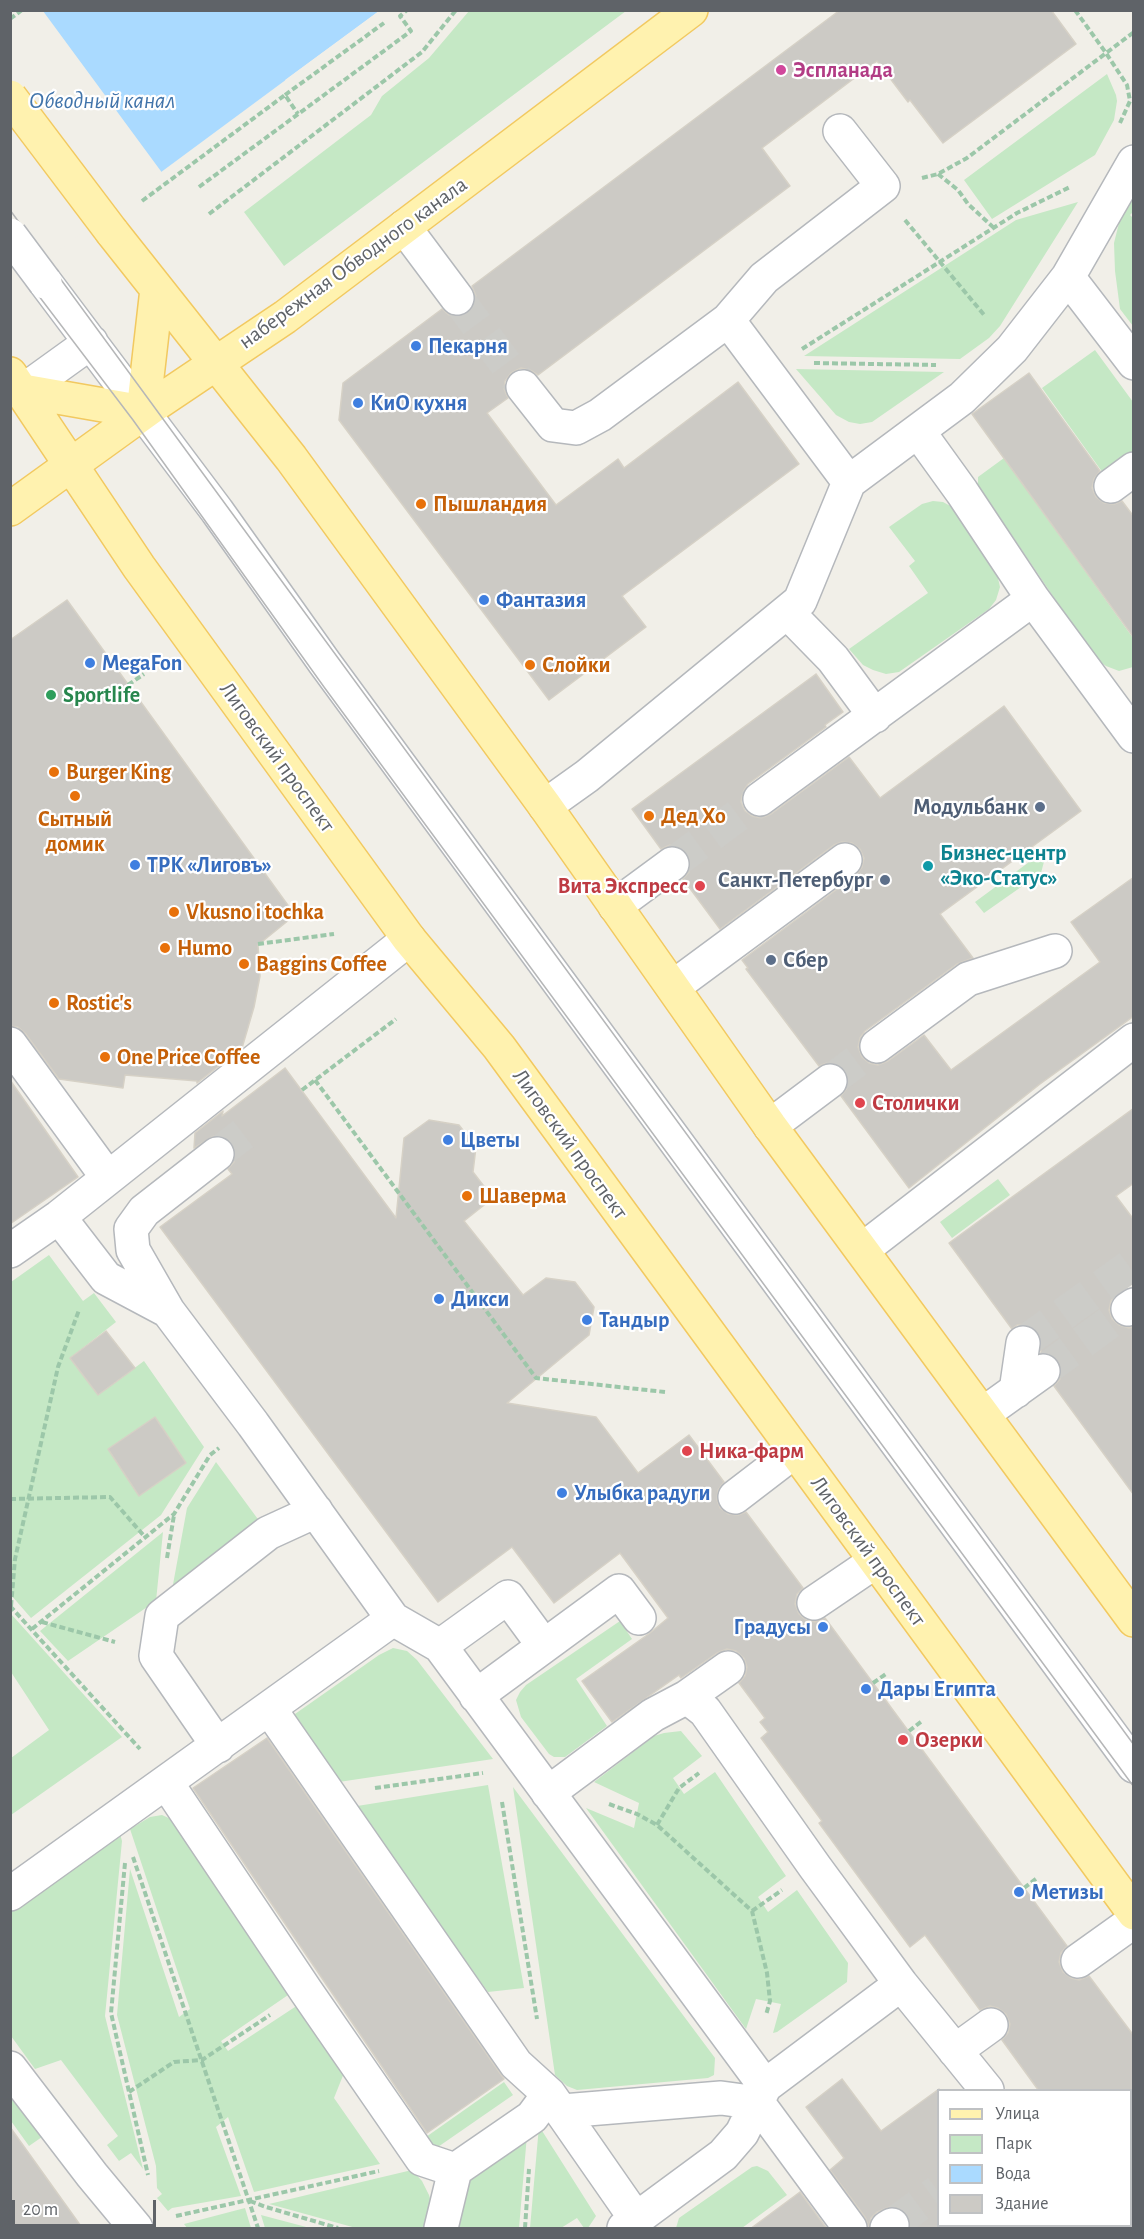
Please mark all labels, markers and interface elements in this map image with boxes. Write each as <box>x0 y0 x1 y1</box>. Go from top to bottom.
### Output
place label: Эспланада <box>793 57 893 83</box>
marker: Эспланада <box>774 63 788 77</box>
water label: Обводный канал <box>29 87 175 115</box>
street label: набережная Обводного канала <box>234 171 472 355</box>
place label: Пекарня <box>428 333 508 359</box>
marker: Пекарня <box>409 339 423 353</box>
place label: КиО кухня <box>370 390 467 416</box>
marker: КиО кухня <box>351 396 365 410</box>
place label: Пышландия <box>433 491 547 517</box>
marker: Пышландия <box>414 497 428 511</box>
place label: Фантазия <box>496 587 586 613</box>
marker: Фантазия <box>477 593 491 607</box>
place label: MegaFon <box>102 650 182 676</box>
place label: Слойки <box>542 652 611 678</box>
marker: MegaFon <box>83 656 97 670</box>
marker: Слойки <box>523 658 537 672</box>
street label: Лиговский проспект <box>214 677 340 837</box>
place label: Sportlife <box>63 682 140 708</box>
marker: Sportlife <box>44 688 58 702</box>
place label: Burger King <box>66 759 171 785</box>
marker: Burger King <box>47 765 61 779</box>
marker: Сытный домик <box>68 789 82 803</box>
place label: Модульбанк <box>913 794 1028 820</box>
marker: Модульбанк <box>1033 800 1047 814</box>
place label: Дед Хо <box>661 803 726 829</box>
place label: Сытный домик <box>38 806 112 858</box>
marker: Дед Хо <box>642 809 656 823</box>
place label: Бизнес-центр «Эко-Статус» <box>940 840 1066 891</box>
place label: ТРК «Лиговъ» <box>147 852 272 878</box>
marker: ТРК «Лиговъ» <box>128 858 142 872</box>
marker: Бизнес-центр «Эко-Статус» <box>921 859 935 873</box>
place label: Санкт-Петербург <box>718 867 873 893</box>
place label: Вита Экспресс <box>557 873 688 899</box>
marker: Санкт-Петербург <box>878 873 892 887</box>
marker: Вита Экспресс <box>693 879 707 893</box>
place label: Vkusno i tochka <box>186 899 324 925</box>
marker: Vkusno i tochka <box>167 905 181 919</box>
place label: Humo <box>177 935 232 961</box>
marker: Humo <box>158 941 172 955</box>
place label: Сбер <box>783 947 828 973</box>
place label: Baggins Coffee <box>256 951 387 977</box>
marker: Сбер <box>764 953 778 967</box>
marker: Baggins Coffee <box>237 957 251 971</box>
place label: Rostic's <box>66 990 132 1016</box>
marker: Rostic's <box>47 996 61 1010</box>
place label: One Price Coffee <box>117 1044 260 1070</box>
marker: One Price Coffee <box>98 1050 112 1064</box>
street label: Лиговский проспект <box>507 1064 633 1224</box>
place label: Столички <box>872 1090 959 1116</box>
marker: Столички <box>853 1096 867 1110</box>
place label: Цветы <box>460 1127 520 1153</box>
marker: Цветы <box>441 1133 455 1147</box>
place label: Шаверма <box>479 1183 566 1209</box>
marker: Шаверма <box>460 1189 474 1203</box>
place label: Дикси <box>451 1286 509 1312</box>
marker: Дикси <box>432 1292 446 1306</box>
place label: Тандыр <box>599 1307 669 1333</box>
marker: Тандыр <box>580 1313 594 1327</box>
place label: Ника-фарм <box>699 1438 804 1464</box>
marker: Ника-фарм <box>680 1444 694 1458</box>
street label: Лиговский проспект <box>805 1471 931 1631</box>
place label: Улыбка радуги <box>574 1480 711 1506</box>
marker: Улыбка радуги <box>555 1486 569 1500</box>
place label: Градусы <box>734 1614 811 1640</box>
marker: Градусы <box>816 1620 830 1634</box>
place label: Дары Египта <box>878 1676 996 1702</box>
marker: Дары Египта <box>859 1682 873 1696</box>
place label: Озерки <box>915 1727 983 1753</box>
marker: Озерки <box>896 1733 910 1747</box>
place label: Метизы <box>1031 1879 1104 1905</box>
marker: Метизы <box>1012 1885 1026 1899</box>
legend <box>937 2089 1132 2227</box>
text: Улица <box>995 2105 1040 2123</box>
text: Парк <box>995 2135 1032 2153</box>
text: Вода <box>995 2165 1031 2183</box>
scale bar <box>15 2188 159 2226</box>
text: Здание <box>995 2195 1049 2213</box>
text: 20 m <box>23 2201 58 2219</box>

